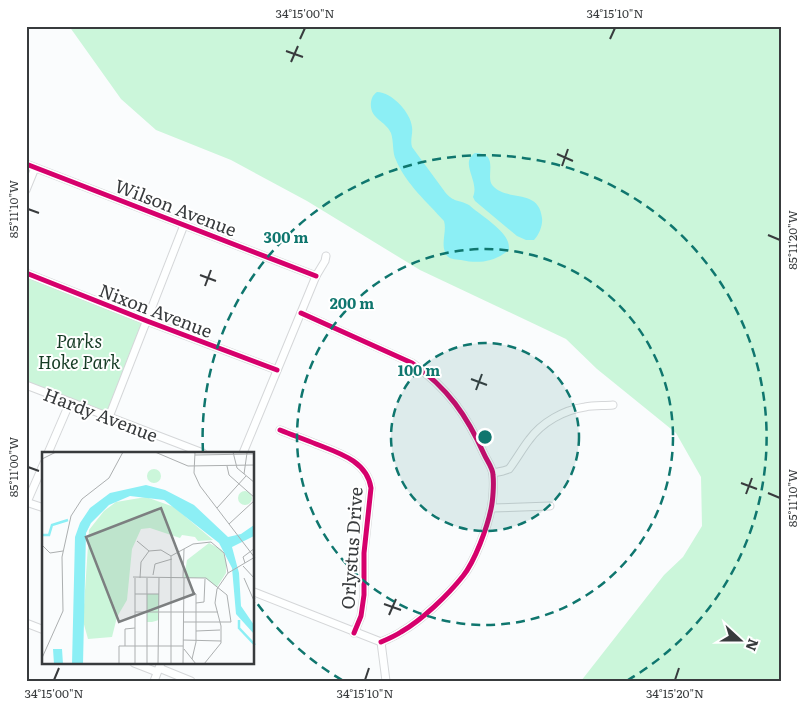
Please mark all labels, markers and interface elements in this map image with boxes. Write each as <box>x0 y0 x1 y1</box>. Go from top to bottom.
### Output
text: 34°15'00"N <box>275 4 335 22</box>
text: 34°15'10"N <box>586 4 644 22</box>
street label: Wilson Avenue <box>111 171 241 243</box>
text: 85°11'10"W <box>4 180 22 238</box>
text: 85°11'20"W <box>783 210 801 270</box>
text: 300 m <box>264 225 308 248</box>
street label: Nixon Avenue <box>95 276 217 344</box>
text: 200 m <box>330 291 374 314</box>
park label: Parks Hoke Park <box>38 327 120 375</box>
text: 100 m <box>398 358 440 381</box>
street label: Hardy Avenue <box>40 380 162 448</box>
centre of rings <box>476 428 494 446</box>
text: 85°11'00"W <box>4 437 22 497</box>
inset map <box>42 452 255 664</box>
text: 85°11'10"W <box>783 469 801 527</box>
street label: Orlystus Drive <box>333 486 369 610</box>
north arrow <box>714 614 764 664</box>
text: N <box>742 636 765 654</box>
text: 34°15'00"N <box>24 684 84 702</box>
text: 34°15'10"N <box>336 684 394 702</box>
text: 34°15'20"N <box>646 684 704 702</box>

